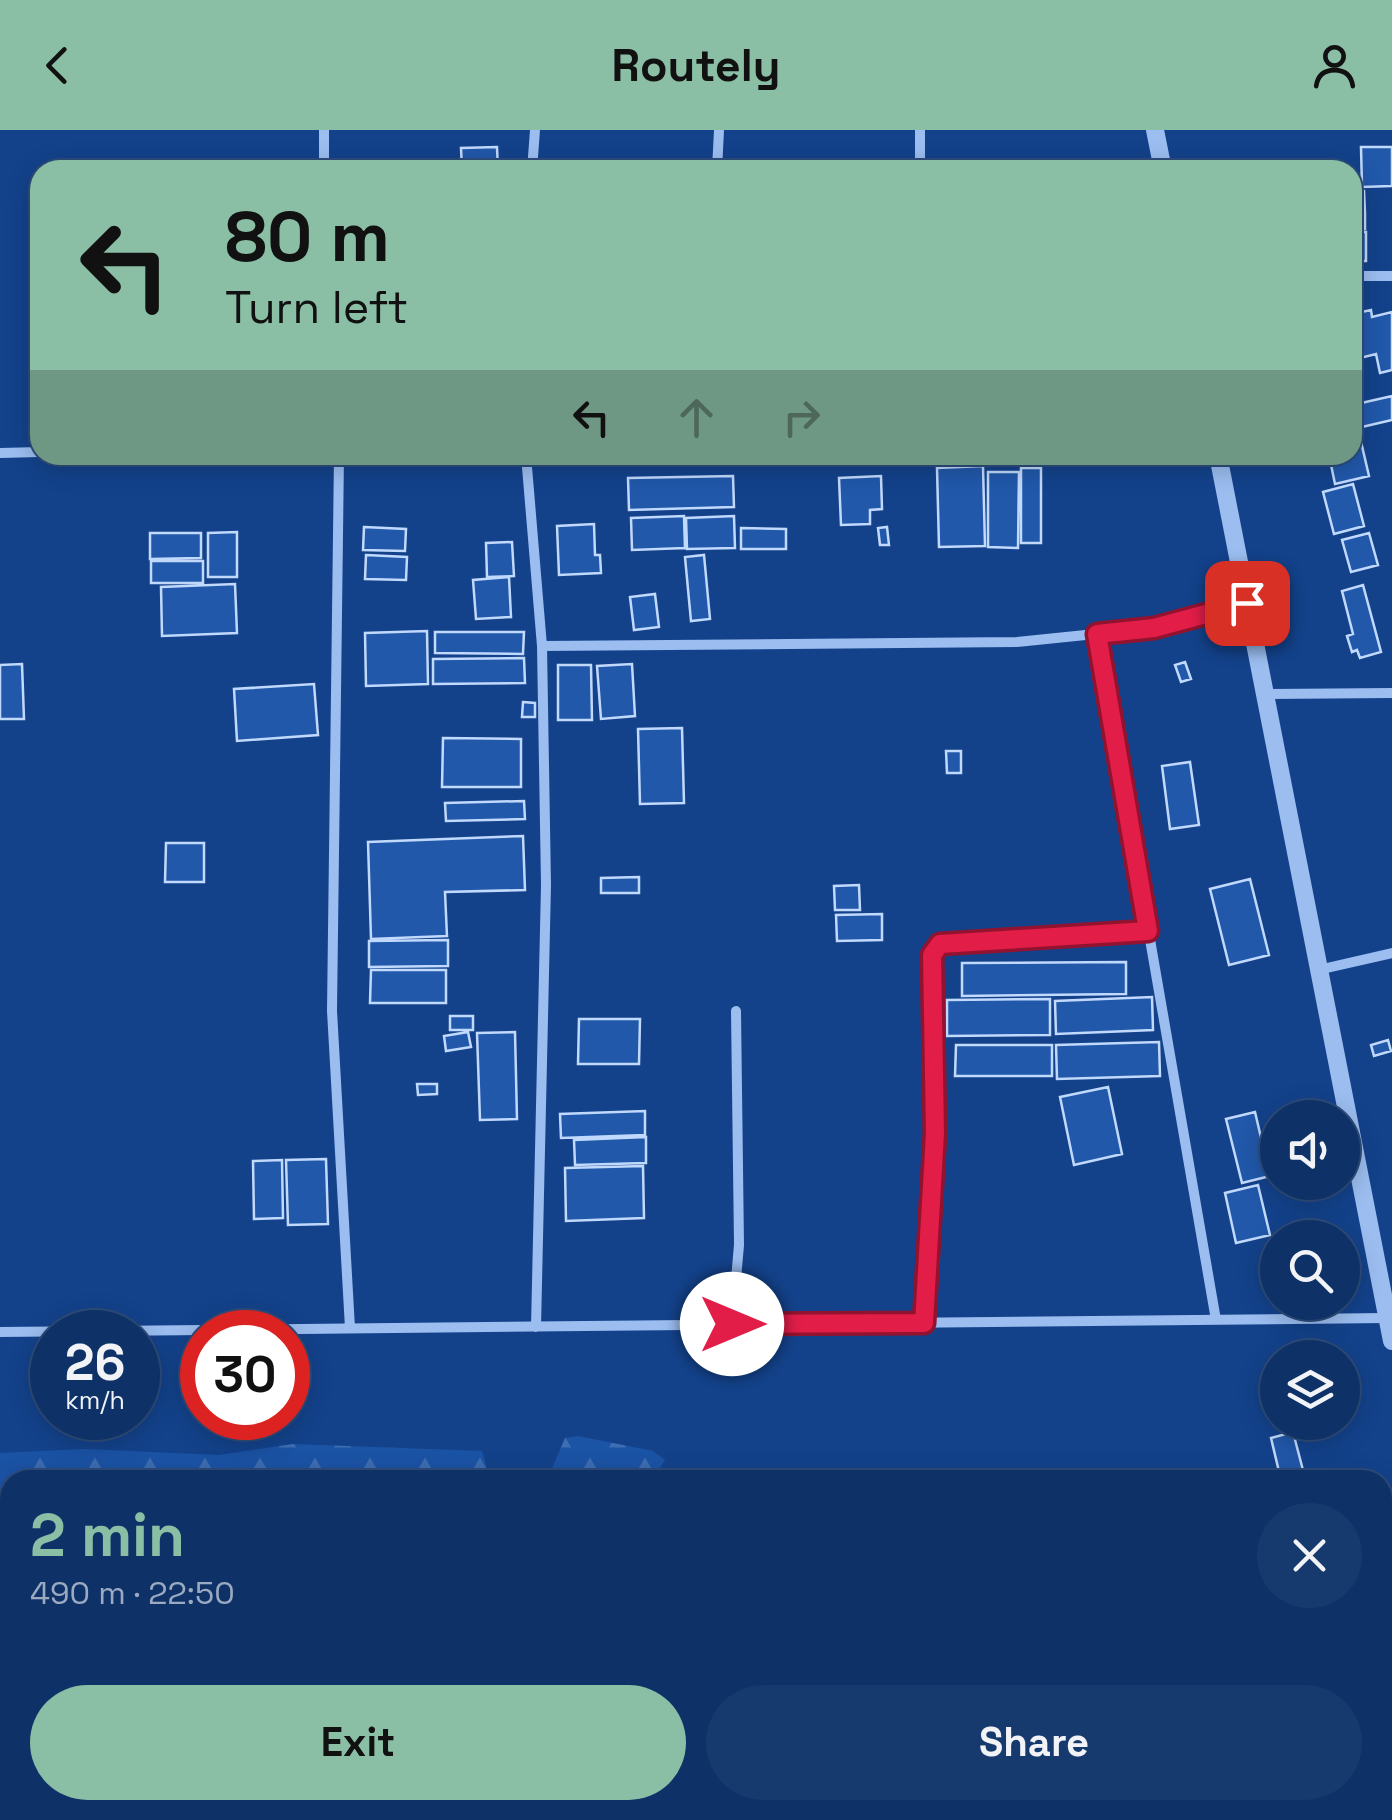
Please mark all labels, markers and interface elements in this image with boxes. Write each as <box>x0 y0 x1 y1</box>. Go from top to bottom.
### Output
text: Routely <box>611 37 781 94</box>
icon: back <box>30 38 85 93</box>
icon: person <box>1307 38 1362 93</box>
text: 80 m <box>225 192 390 281</box>
icon: left <box>60 200 190 330</box>
text: Turn left <box>225 279 408 336</box>
icon: left <box>564 390 619 445</box>
icon: ahead <box>669 390 724 445</box>
icon: right <box>774 390 829 445</box>
pin <box>1205 561 1290 646</box>
icon: arrive <box>1220 576 1275 631</box>
map controls <box>1260 1100 1360 1440</box>
button: sound <box>1260 1100 1360 1200</box>
button: search <box>1260 1220 1360 1320</box>
position arrow <box>680 1272 784 1376</box>
speed limit sign: 30 <box>180 1310 310 1440</box>
text: 26 <box>65 1331 125 1395</box>
button: layers <box>1260 1340 1360 1440</box>
text: km/h <box>65 1384 125 1416</box>
text: 2 min <box>30 1497 185 1574</box>
button: close <box>1257 1503 1362 1608</box>
text: 490 m · 22:50 <box>30 1573 235 1613</box>
button: Exit <box>30 1685 686 1800</box>
button: Share <box>706 1685 1362 1800</box>

